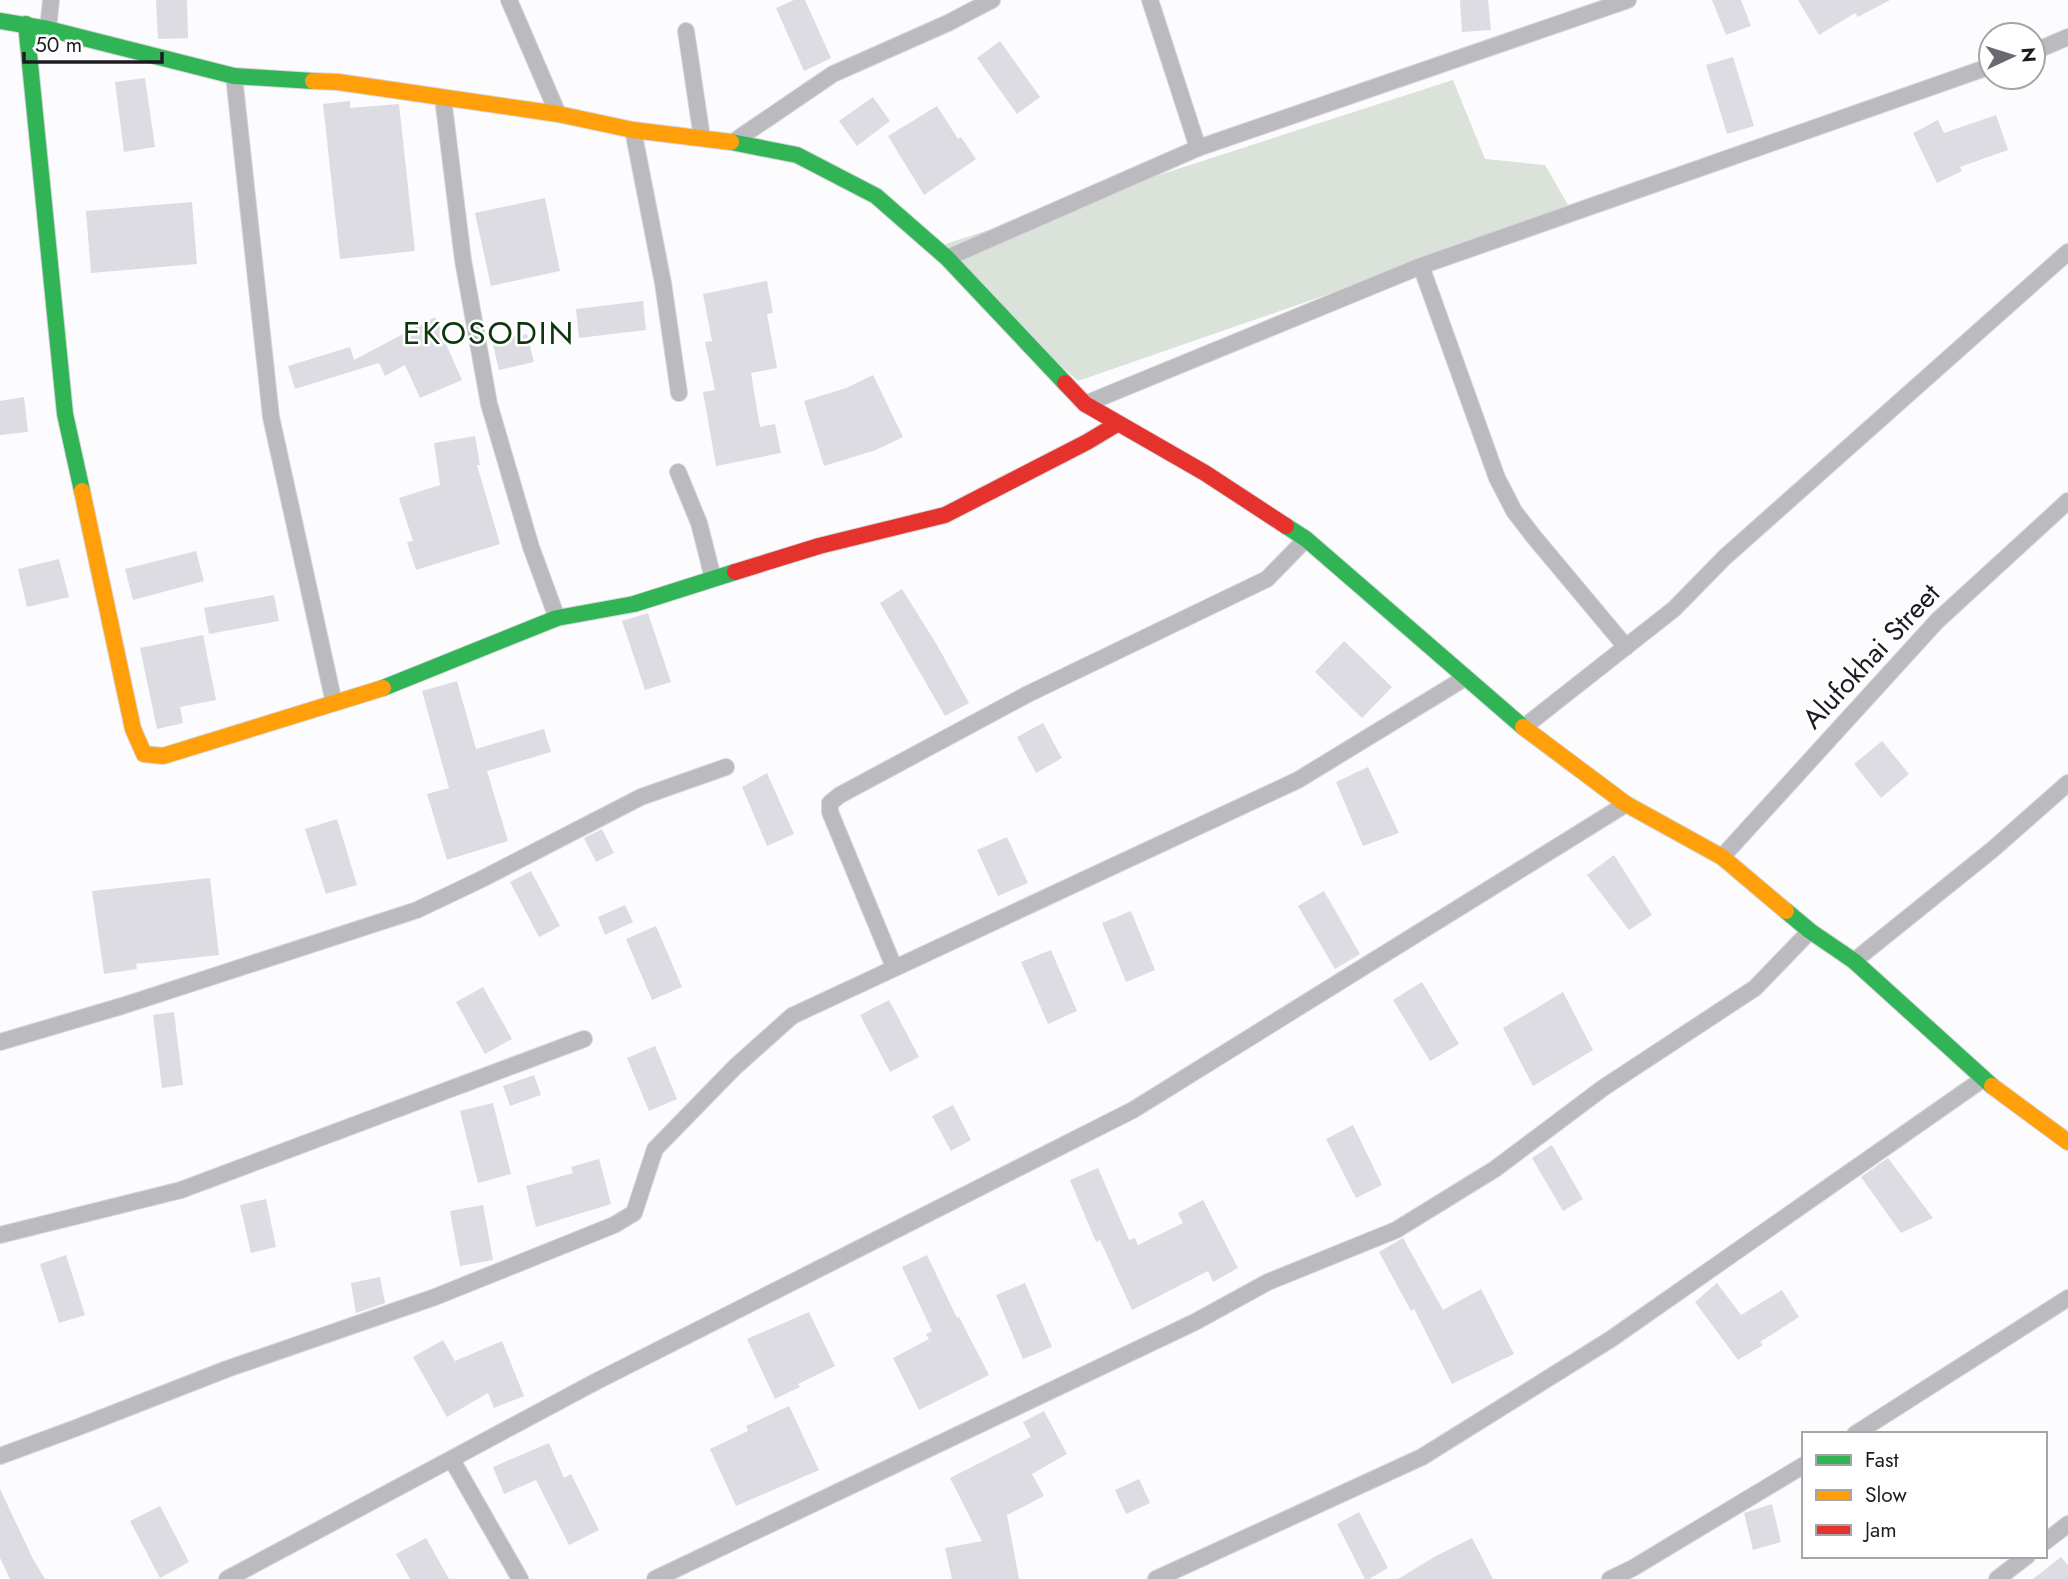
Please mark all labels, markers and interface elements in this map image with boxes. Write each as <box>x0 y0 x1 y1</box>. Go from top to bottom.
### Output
scale bar <box>24 21 163 65</box>
north arrow <box>1977 21 2047 91</box>
text: 50 m <box>35 30 82 60</box>
text: N <box>2014 46 2042 63</box>
district label: EKOSODIN <box>403 310 575 356</box>
street label: Alufokhai Street <box>1793 574 1950 738</box>
legend <box>1802 1432 2047 1558</box>
text: Fast <box>1865 1445 1898 1475</box>
text: Slow <box>1865 1480 1907 1510</box>
text: Jam <box>1862 1515 1897 1545</box>

